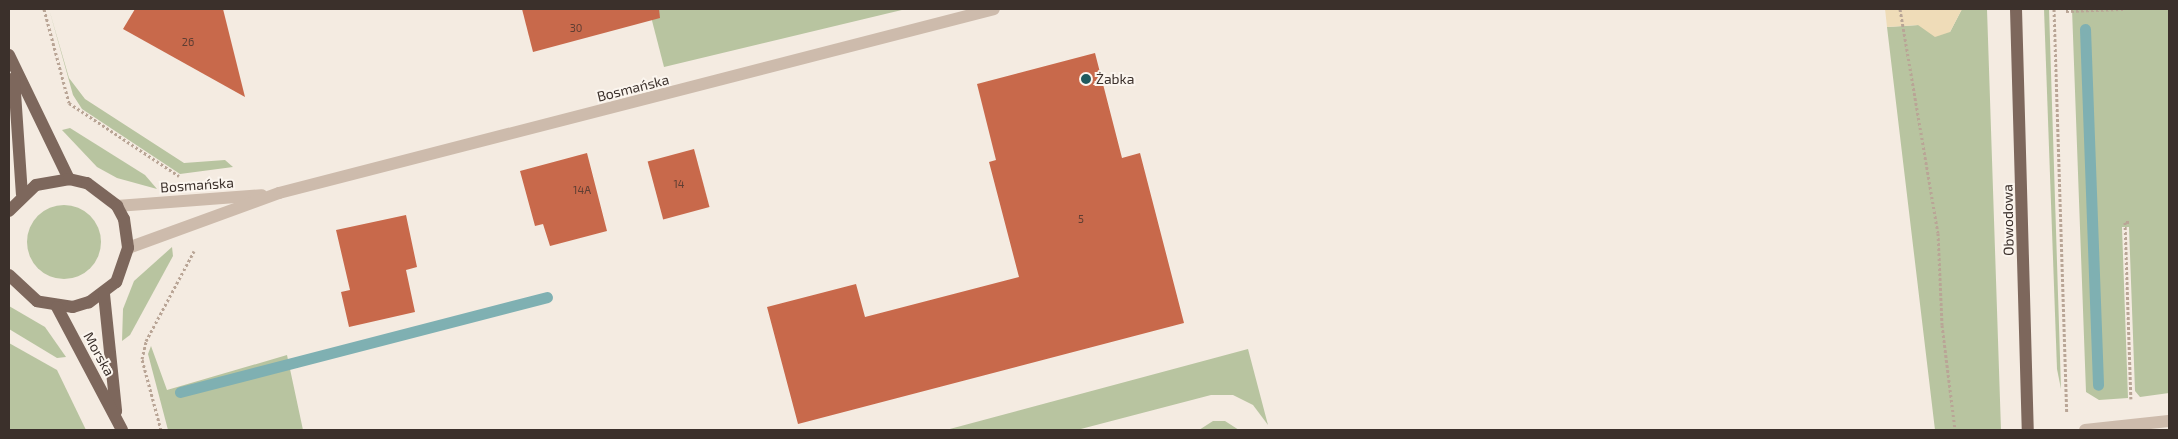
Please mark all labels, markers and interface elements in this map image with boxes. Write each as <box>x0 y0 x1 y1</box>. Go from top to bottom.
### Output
house number: 30 <box>570 21 582 35</box>
house number: 26 <box>182 35 194 49</box>
street label: Bosmańska <box>595 71 671 105</box>
place label: Żabka <box>1096 71 1134 87</box>
marker: Żabka <box>1080 73 1092 85</box>
street label: Bosmańska <box>160 174 234 196</box>
house number: 14 <box>673 177 685 191</box>
house number: 14A <box>573 183 591 197</box>
street label: Obwodowa <box>1999 184 2017 256</box>
house number: 5 <box>1078 212 1084 226</box>
street label: Morska <box>80 329 118 379</box>

